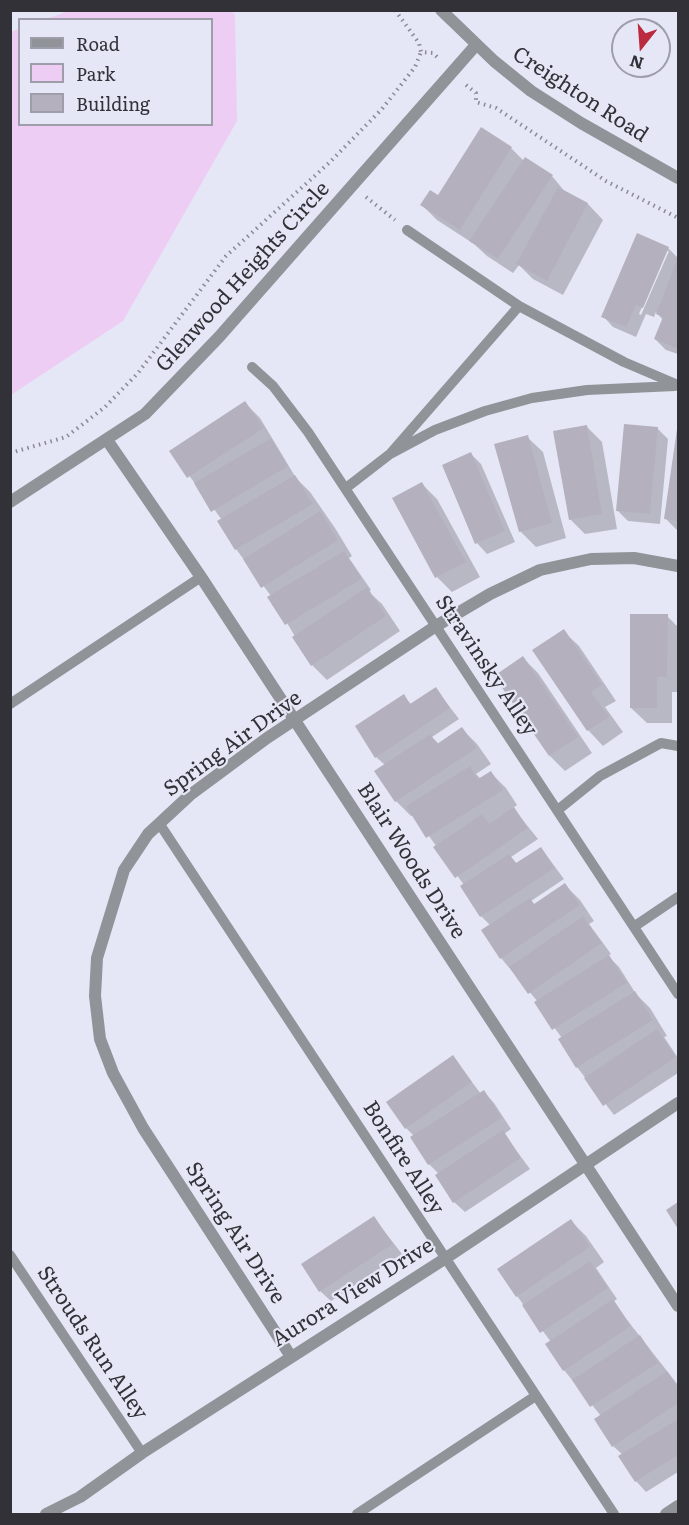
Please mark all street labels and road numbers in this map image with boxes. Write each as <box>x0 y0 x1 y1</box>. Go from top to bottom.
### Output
street label: Creighton Road <box>507 42 653 148</box>
street label: Glenwood Heights Circle <box>151 177 335 377</box>
street label: Stravinsky Alley <box>430 591 542 741</box>
street label: Spring Air Drive <box>159 686 307 802</box>
street label: Blair Woods Drive <box>351 778 471 944</box>
street label: Bonfire Alley <box>357 1097 449 1219</box>
street label: Spring Air Drive <box>180 1157 290 1309</box>
street label: Aurora View Drive <box>268 1233 438 1353</box>
street label: Strouds Run Alley <box>31 1261 153 1425</box>

